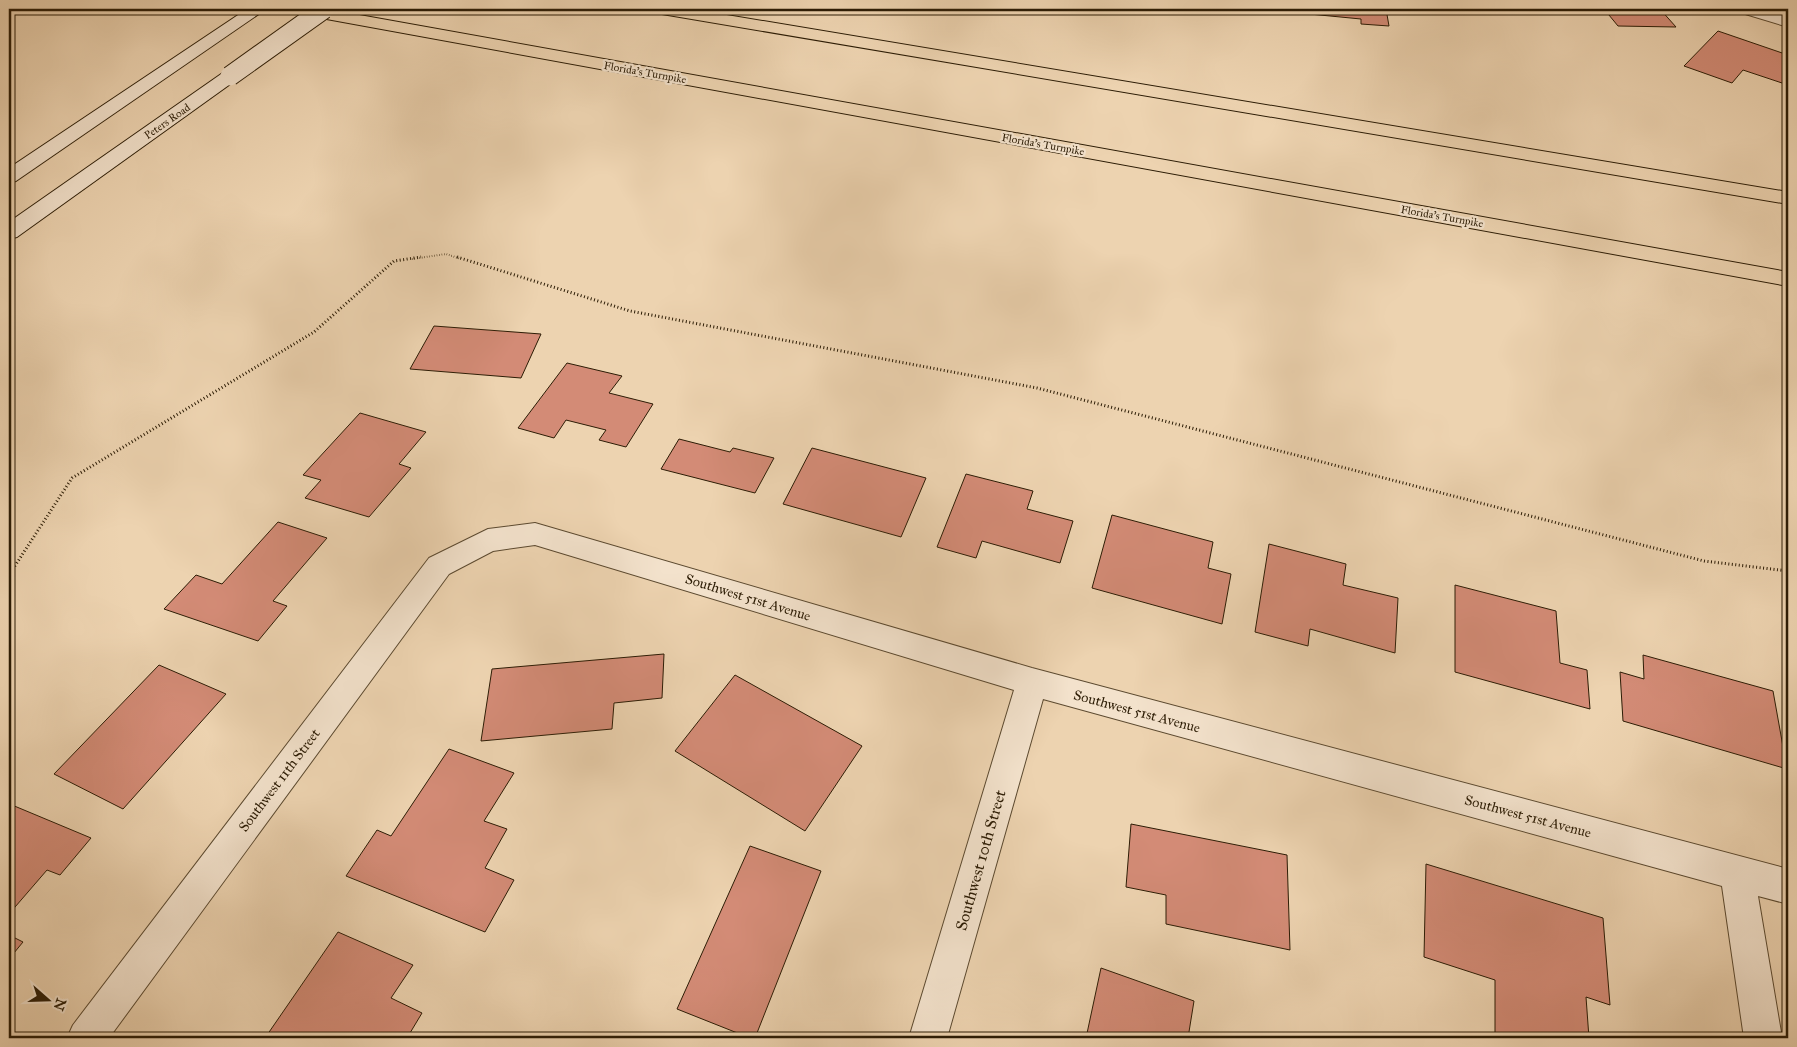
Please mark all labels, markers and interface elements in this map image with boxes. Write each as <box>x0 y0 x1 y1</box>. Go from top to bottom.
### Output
street label: Florida's Turnpike <box>603 59 688 86</box>
street label: Peters Road <box>142 101 193 142</box>
street label: Florida's Turnpike <box>1001 131 1086 158</box>
street label: Florida's Turnpike <box>1400 203 1485 230</box>
street label: Southwest 51st Avenue <box>683 570 813 625</box>
street label: Southwest 51st Avenue <box>1072 686 1202 737</box>
street label: Southwest 11th Street <box>235 725 324 835</box>
street label: Southwest 10th Street <box>951 787 1010 933</box>
street label: Southwest 51st Avenue <box>1463 791 1593 842</box>
north arrow <box>22 974 72 1024</box>
text: N <box>50 996 70 1013</box>

